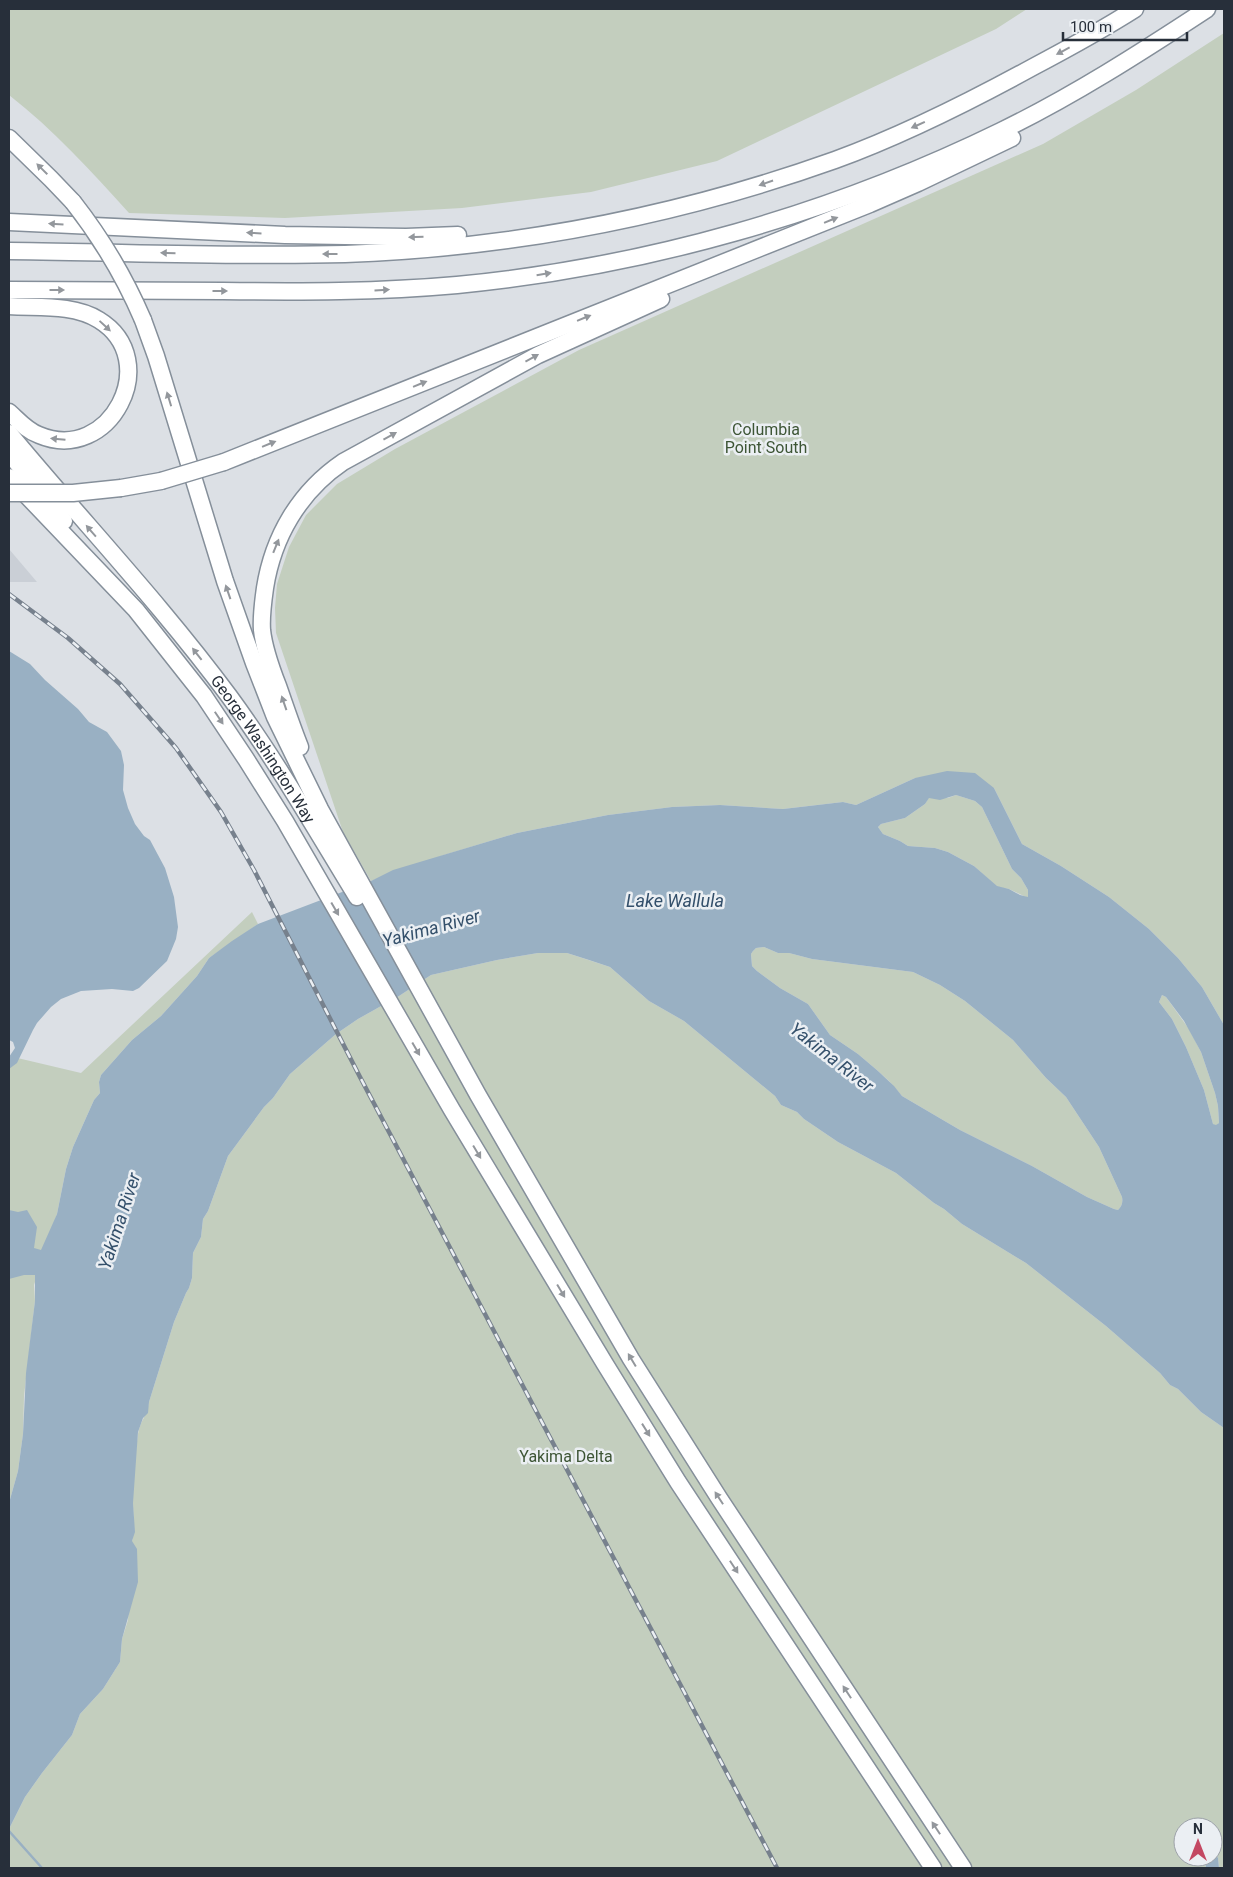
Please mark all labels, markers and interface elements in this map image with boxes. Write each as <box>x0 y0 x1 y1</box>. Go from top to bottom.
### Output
scale bar <box>1063 10 1187 42</box>
text: 100 m <box>1070 18 1112 36</box>
one-way arrow <box>1055 47 1070 55</box>
one-way arrow <box>911 122 925 130</box>
one-way arrow <box>36 163 48 175</box>
one-way arrow <box>759 180 774 187</box>
one-way arrow <box>824 215 838 223</box>
one-way arrow <box>48 220 64 228</box>
one-way arrow <box>245 229 261 237</box>
one-way arrow <box>408 233 424 241</box>
one-way arrow <box>160 249 176 257</box>
one-way arrow <box>322 250 338 258</box>
one-way arrow <box>536 269 552 277</box>
one-way arrow <box>375 285 391 293</box>
one-way arrow <box>50 286 66 294</box>
one-way arrow <box>212 287 228 295</box>
one-way arrow <box>577 313 592 321</box>
one-way arrow <box>99 320 111 332</box>
one-way arrow <box>525 354 540 362</box>
one-way arrow <box>413 379 427 387</box>
one-way arrow <box>165 392 173 407</box>
park label: Columbia Point South <box>725 420 807 457</box>
one-way arrow <box>383 432 397 441</box>
one-way arrow <box>50 435 66 443</box>
one-way arrow <box>262 440 277 448</box>
one-way arrow <box>86 524 97 537</box>
one-way arrow <box>272 538 280 553</box>
one-way arrow <box>224 584 231 599</box>
one-way arrow <box>191 648 202 661</box>
street label: George Washington Way <box>207 671 320 827</box>
one-way arrow <box>280 695 288 710</box>
one-way arrow <box>214 711 224 725</box>
water label: Lake Wallula <box>626 890 724 911</box>
one-way arrow <box>330 902 339 915</box>
water label: Yakima River <box>380 905 483 951</box>
water label: Yakima River <box>786 1018 879 1097</box>
one-way arrow <box>412 1043 421 1056</box>
one-way arrow <box>473 1146 482 1159</box>
water label: Yakima River <box>94 1169 145 1272</box>
one-way arrow <box>556 1285 565 1298</box>
one-way arrow <box>628 1354 637 1367</box>
one-way arrow <box>641 1423 650 1437</box>
park label: Yakima Delta <box>519 1447 613 1466</box>
one-way arrow <box>714 1491 724 1504</box>
one-way arrow <box>729 1560 738 1573</box>
one-way arrow <box>842 1685 852 1699</box>
north arrow <box>1173 1817 1223 1867</box>
one-way arrow <box>931 1821 941 1834</box>
text: N <box>1193 1821 1203 1837</box>

